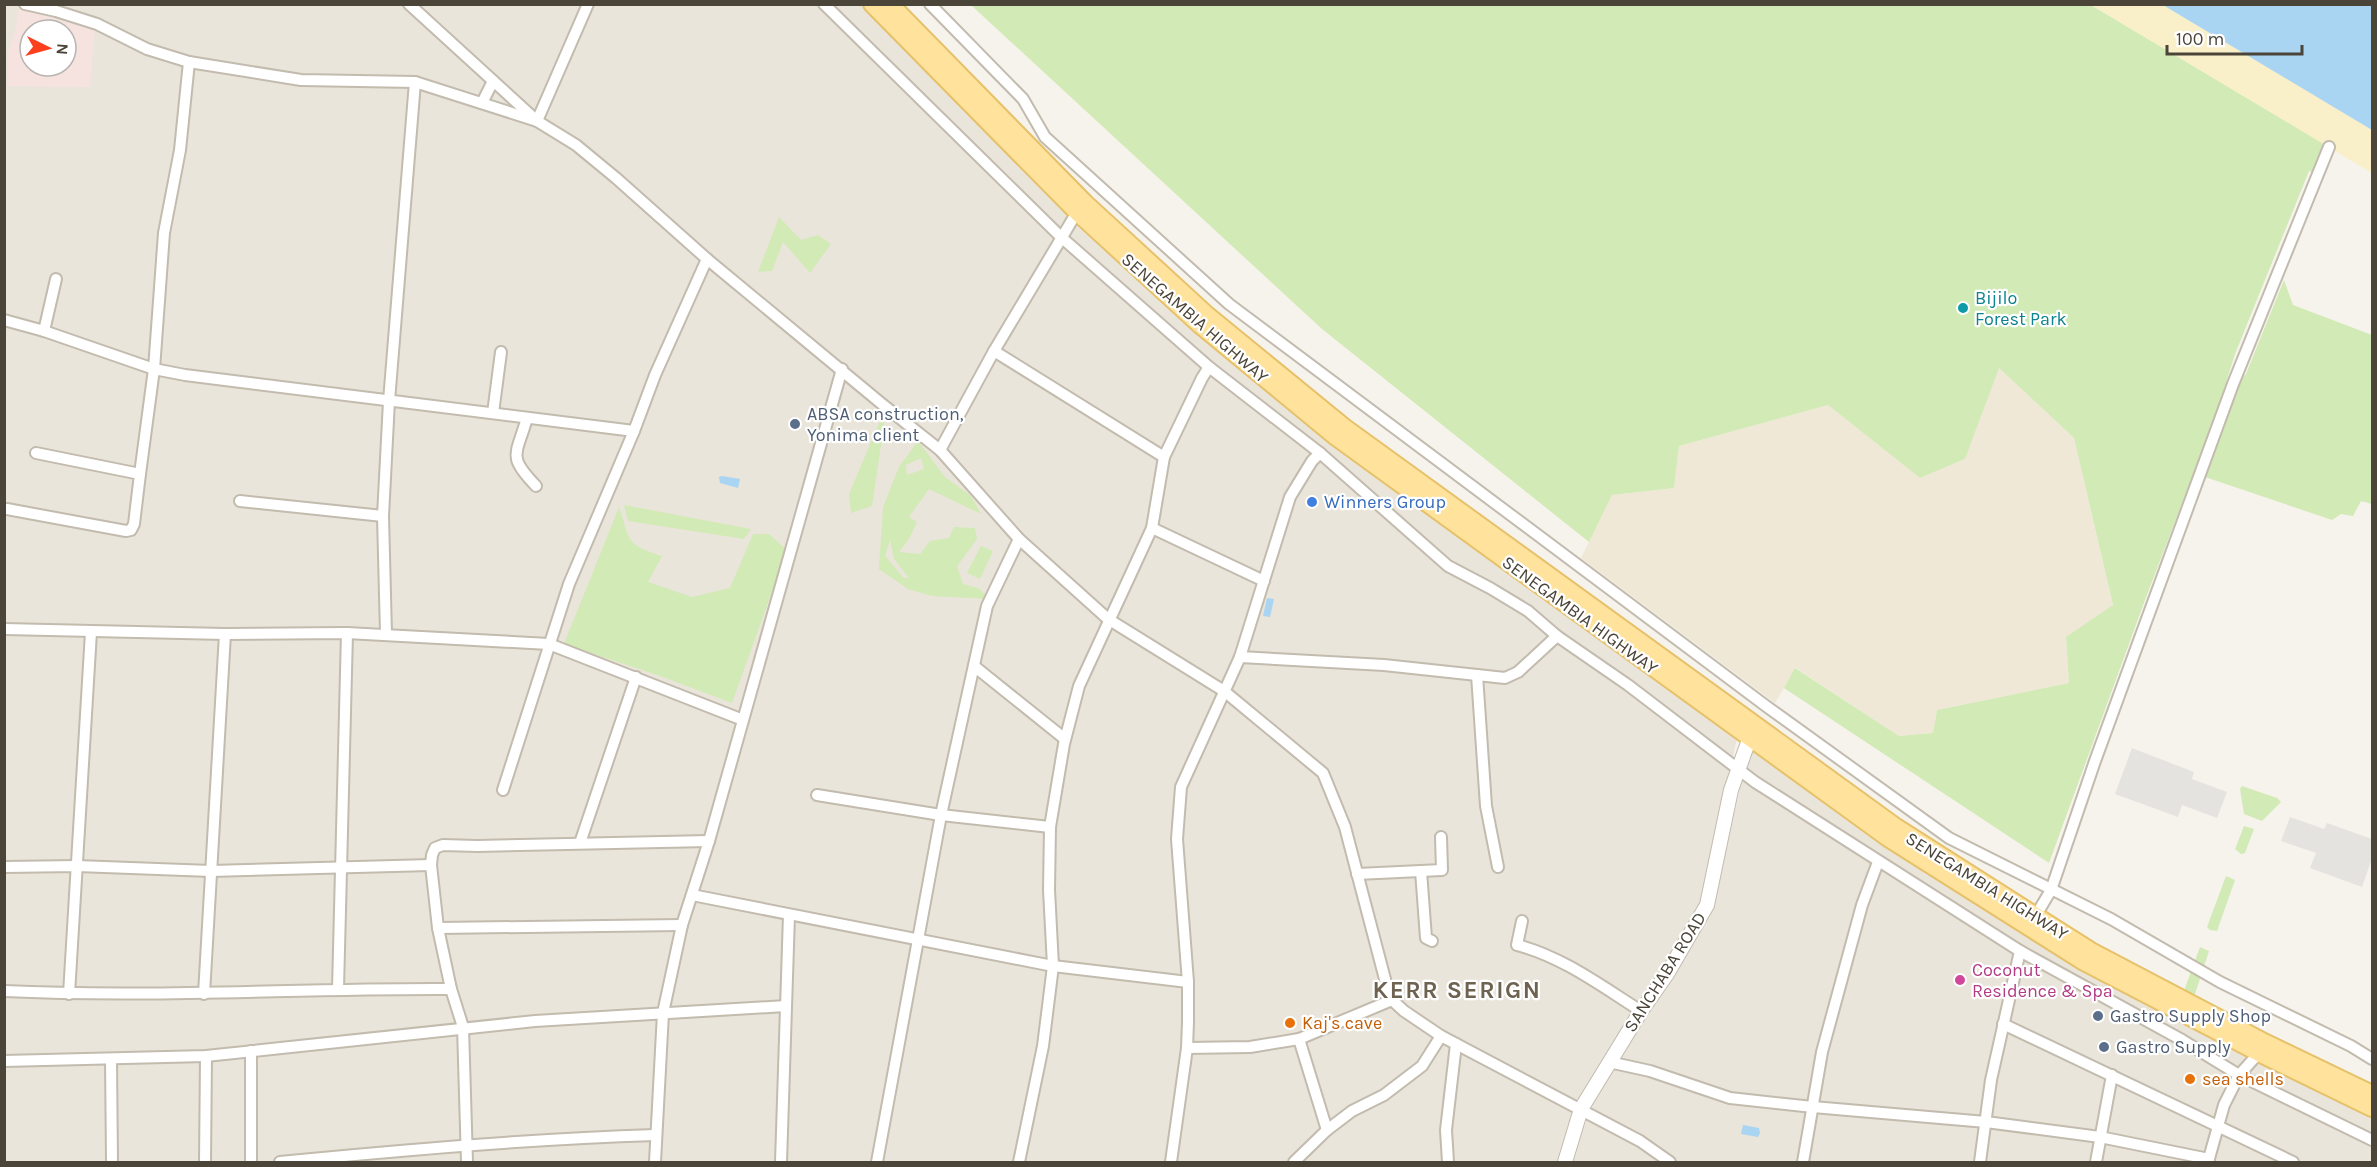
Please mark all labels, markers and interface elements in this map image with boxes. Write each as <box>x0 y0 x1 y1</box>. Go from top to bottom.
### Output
north arrow <box>18 18 78 78</box>
scale bar <box>2167 18 2302 56</box>
text: 100 m <box>2176 28 2224 50</box>
text: N <box>52 43 72 56</box>
street label: SENEGAMBIA HIGHWAY <box>1117 248 1273 388</box>
place label: Bijilo Forest Park <box>1975 287 2067 330</box>
marker: Bijilo Forest Park <box>1956 301 1970 315</box>
place label: ABSA construction, Yonima client <box>807 403 964 446</box>
marker: ABSA construction, Yonima client <box>788 417 802 431</box>
place label: Winners Group <box>1324 491 1446 513</box>
marker: Winners Group <box>1305 495 1319 509</box>
street label: SENEGAMBIA HIGHWAY <box>1498 551 1662 679</box>
street label: SENEGAMBIA HIGHWAY <box>1902 827 2072 945</box>
street label: SANCHABA ROAD <box>1619 908 1711 1036</box>
place label: Coconut Residence & Spa <box>1972 959 2113 1002</box>
marker: Coconut Residence & Spa <box>1953 973 1967 987</box>
district label: KERR SERIGN <box>1373 976 1541 1004</box>
place label: Gastro Supply Shop <box>2110 1005 2271 1027</box>
marker: Gastro Supply Shop <box>2091 1009 2105 1023</box>
place label: Kaj's cave <box>1302 1012 1382 1034</box>
marker: Kaj's cave <box>1283 1016 1297 1030</box>
place label: Gastro Supply <box>2116 1036 2231 1058</box>
marker: Gastro Supply <box>2097 1040 2111 1054</box>
place label: sea shells <box>2202 1068 2284 1090</box>
marker: sea shells <box>2183 1072 2197 1086</box>

